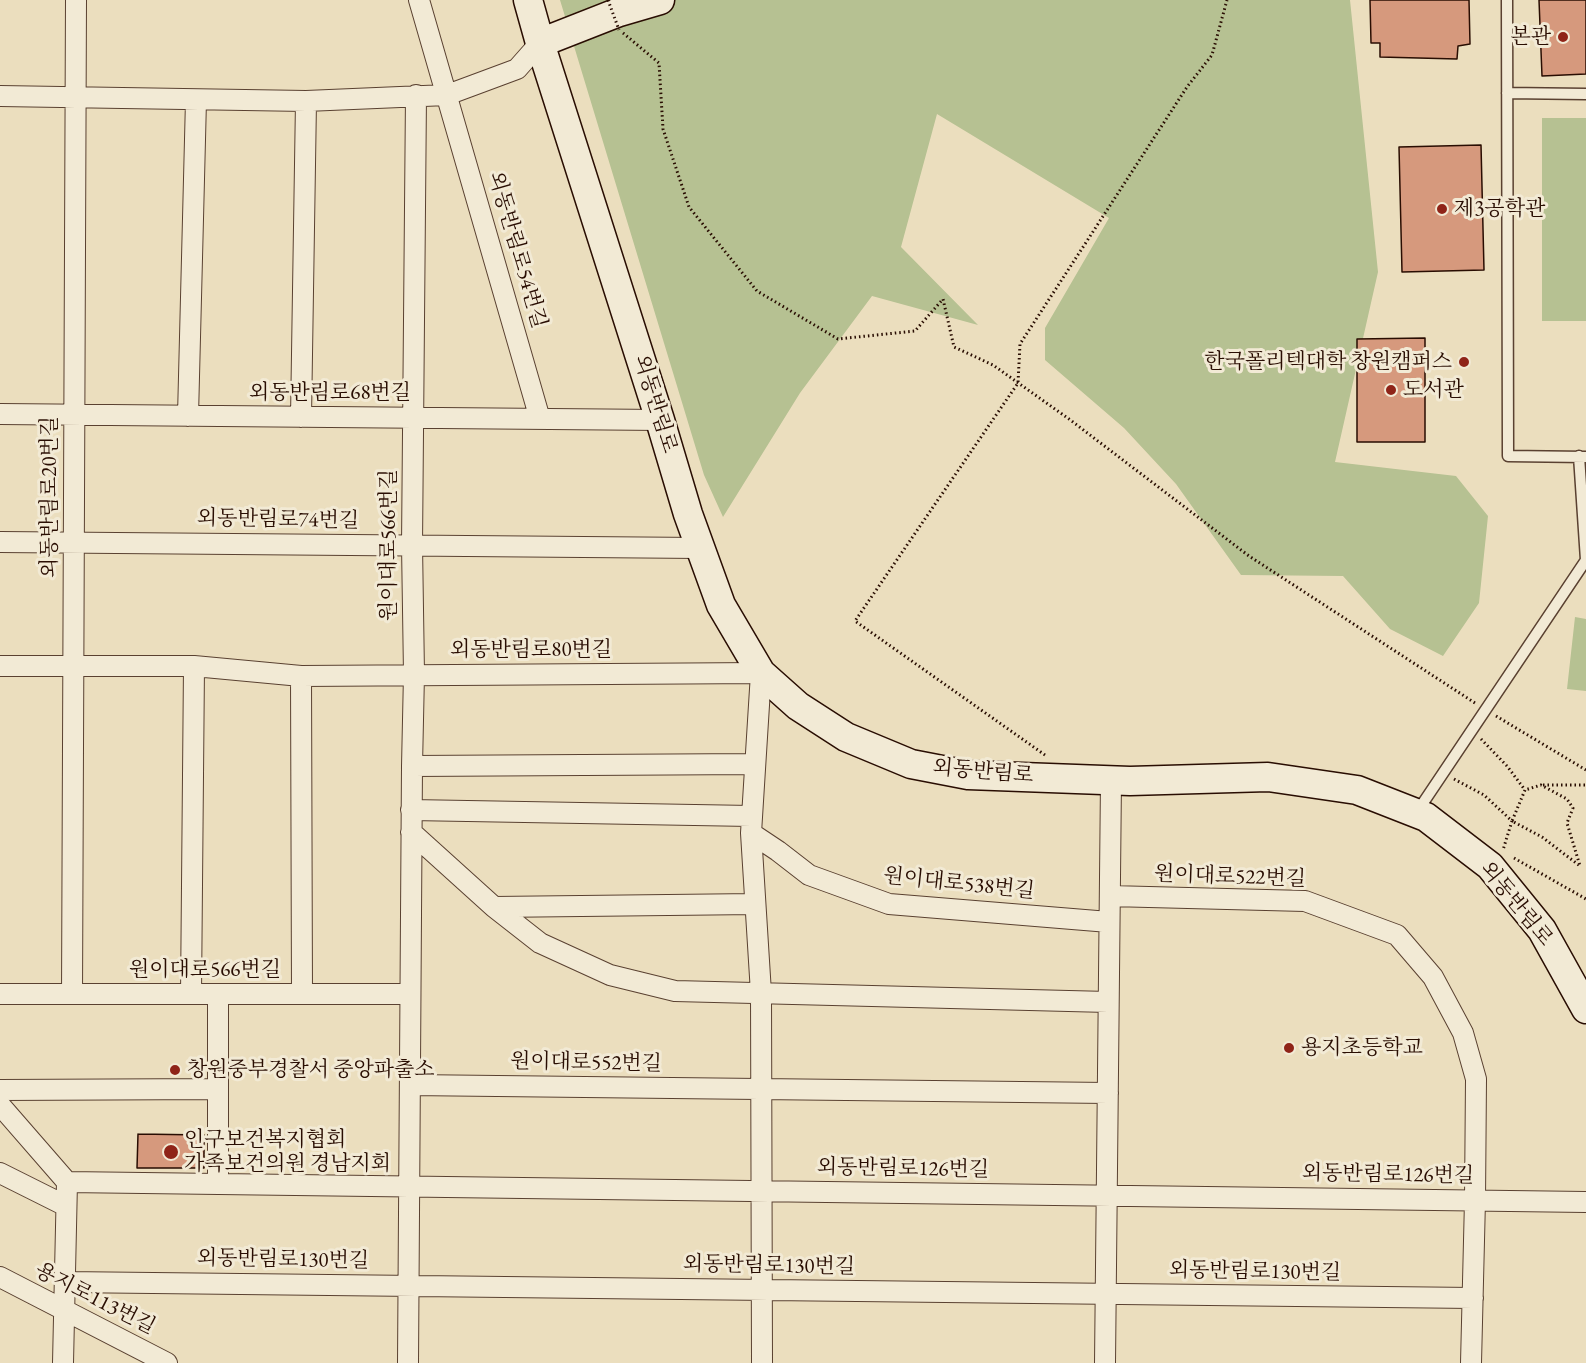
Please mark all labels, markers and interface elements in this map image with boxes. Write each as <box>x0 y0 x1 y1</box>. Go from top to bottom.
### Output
place label: 본관 <box>1510 24 1551 50</box>
marker: 본관 <box>1556 30 1570 44</box>
street label: 외동반림로54번길 <box>483 169 551 331</box>
place label: 제3공학관 <box>1454 196 1545 222</box>
marker: 제3공학관 <box>1435 202 1449 216</box>
place label: 한국폴리텍대학 창원캠퍼스 <box>1204 349 1452 375</box>
street label: 외동반림로 <box>628 352 682 456</box>
marker: 한국폴리텍대학 창원캠퍼스 <box>1457 355 1471 369</box>
place label: 도서관 <box>1403 377 1464 403</box>
street label: 외동반림로68번길 <box>249 380 411 406</box>
marker: 도서관 <box>1384 383 1398 397</box>
street label: 외동반림로20번길 <box>37 416 63 578</box>
street label: 원이대로566번길 <box>376 469 402 621</box>
street label: 외동반림로74번길 <box>197 506 359 534</box>
street label: 외동반림로80번길 <box>450 637 612 663</box>
street label: 외동반림로 <box>931 755 1035 789</box>
street label: 외동반림로 <box>1474 857 1558 951</box>
street label: 원이대로522번길 <box>1154 862 1306 892</box>
street label: 원이대로538번길 <box>882 864 1036 904</box>
street label: 원이대로566번길 <box>129 957 281 983</box>
place label: 용지초등학교 <box>1301 1035 1423 1061</box>
marker: 용지초등학교 <box>1282 1041 1296 1055</box>
street label: 원이대로552번길 <box>510 1049 662 1077</box>
place label: 창원중부경찰서 중앙파출소 <box>187 1057 435 1083</box>
marker: 창원중부경찰서 중앙파출소 <box>168 1063 182 1077</box>
place label: 인구보건복지협회 가족보건의원 경남지회 <box>184 1127 391 1177</box>
marker: 인구보건복지협회 가족보건의원 경남지회 <box>162 1143 180 1161</box>
street label: 외동반림로126번길 <box>817 1155 989 1183</box>
street label: 외동반림로126번길 <box>1302 1161 1474 1189</box>
street label: 외동반림로130번길 <box>197 1246 369 1274</box>
street label: 외동반림로130번길 <box>683 1252 855 1280</box>
street label: 용지로113번길 <box>31 1258 159 1340</box>
street label: 외동반림로130번길 <box>1169 1258 1341 1286</box>

